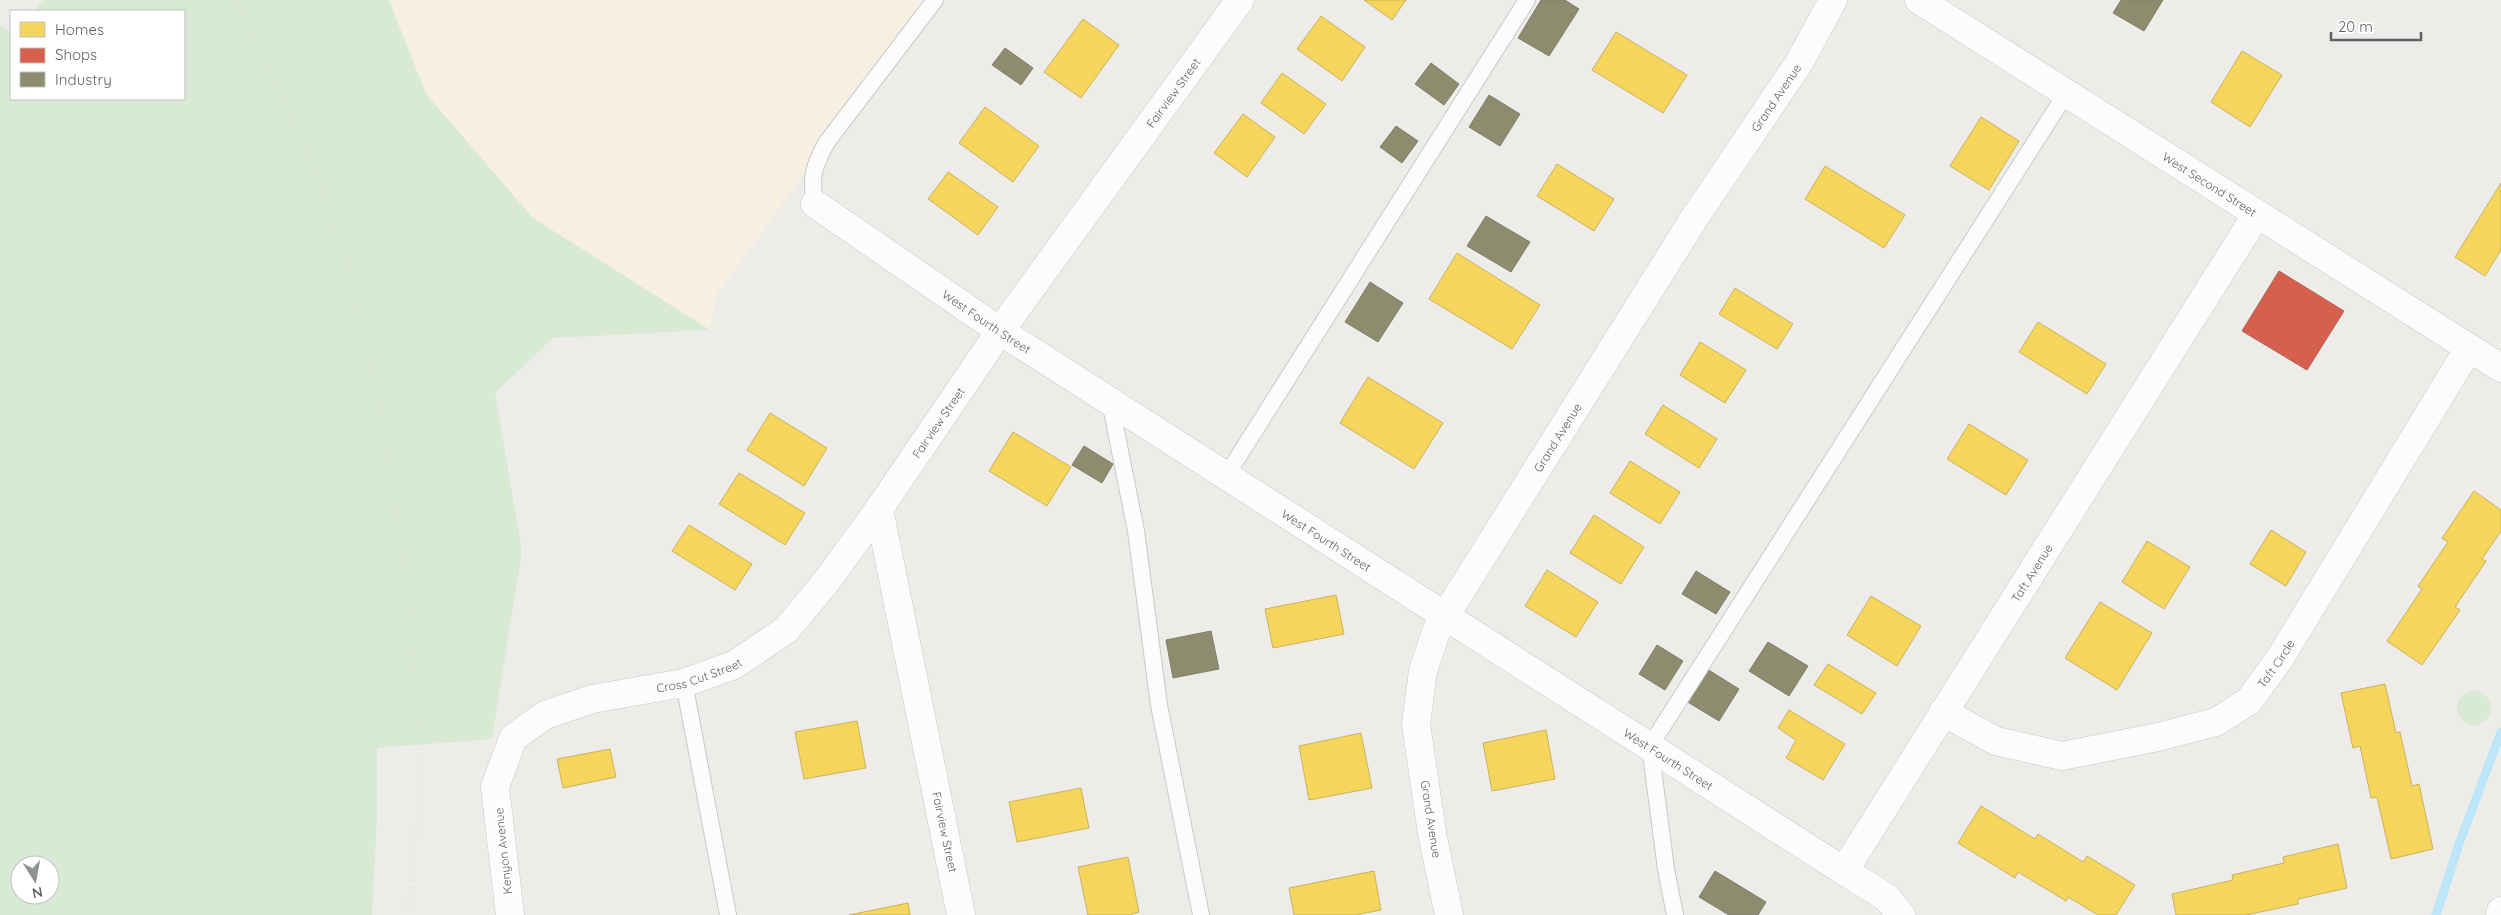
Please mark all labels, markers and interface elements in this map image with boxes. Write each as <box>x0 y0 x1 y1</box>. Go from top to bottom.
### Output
legend <box>10 10 185 100</box>
scale bar <box>2331 10 2421 42</box>
text: 20 m <box>2338 17 2373 36</box>
text: Homes <box>55 20 104 39</box>
text: Shops <box>55 45 97 64</box>
street label: Fairview Street <box>1143 55 1203 130</box>
street label: Grand Avenue <box>1747 60 1804 134</box>
text: Industry <box>55 70 112 89</box>
street label: West Second Street <box>2160 149 2260 219</box>
street label: West Fourth Street <box>940 286 1034 356</box>
street label: Fairview Street <box>909 384 967 461</box>
street label: Grand Avenue <box>1530 400 1584 474</box>
street label: West Fourth Street <box>1279 506 1374 574</box>
street label: Taft Avenue <box>2007 541 2055 605</box>
street label: Taft Circle <box>2254 636 2297 691</box>
street label: Cross Cut Street <box>655 654 745 695</box>
street label: West Fourth Street <box>1621 724 1716 793</box>
street label: Grand Avenue <box>1417 779 1445 859</box>
street label: Fairview Street <box>929 790 961 874</box>
street label: Kenyon Avenue <box>491 807 515 895</box>
north arrow <box>10 855 60 905</box>
text: N <box>31 883 44 903</box>

